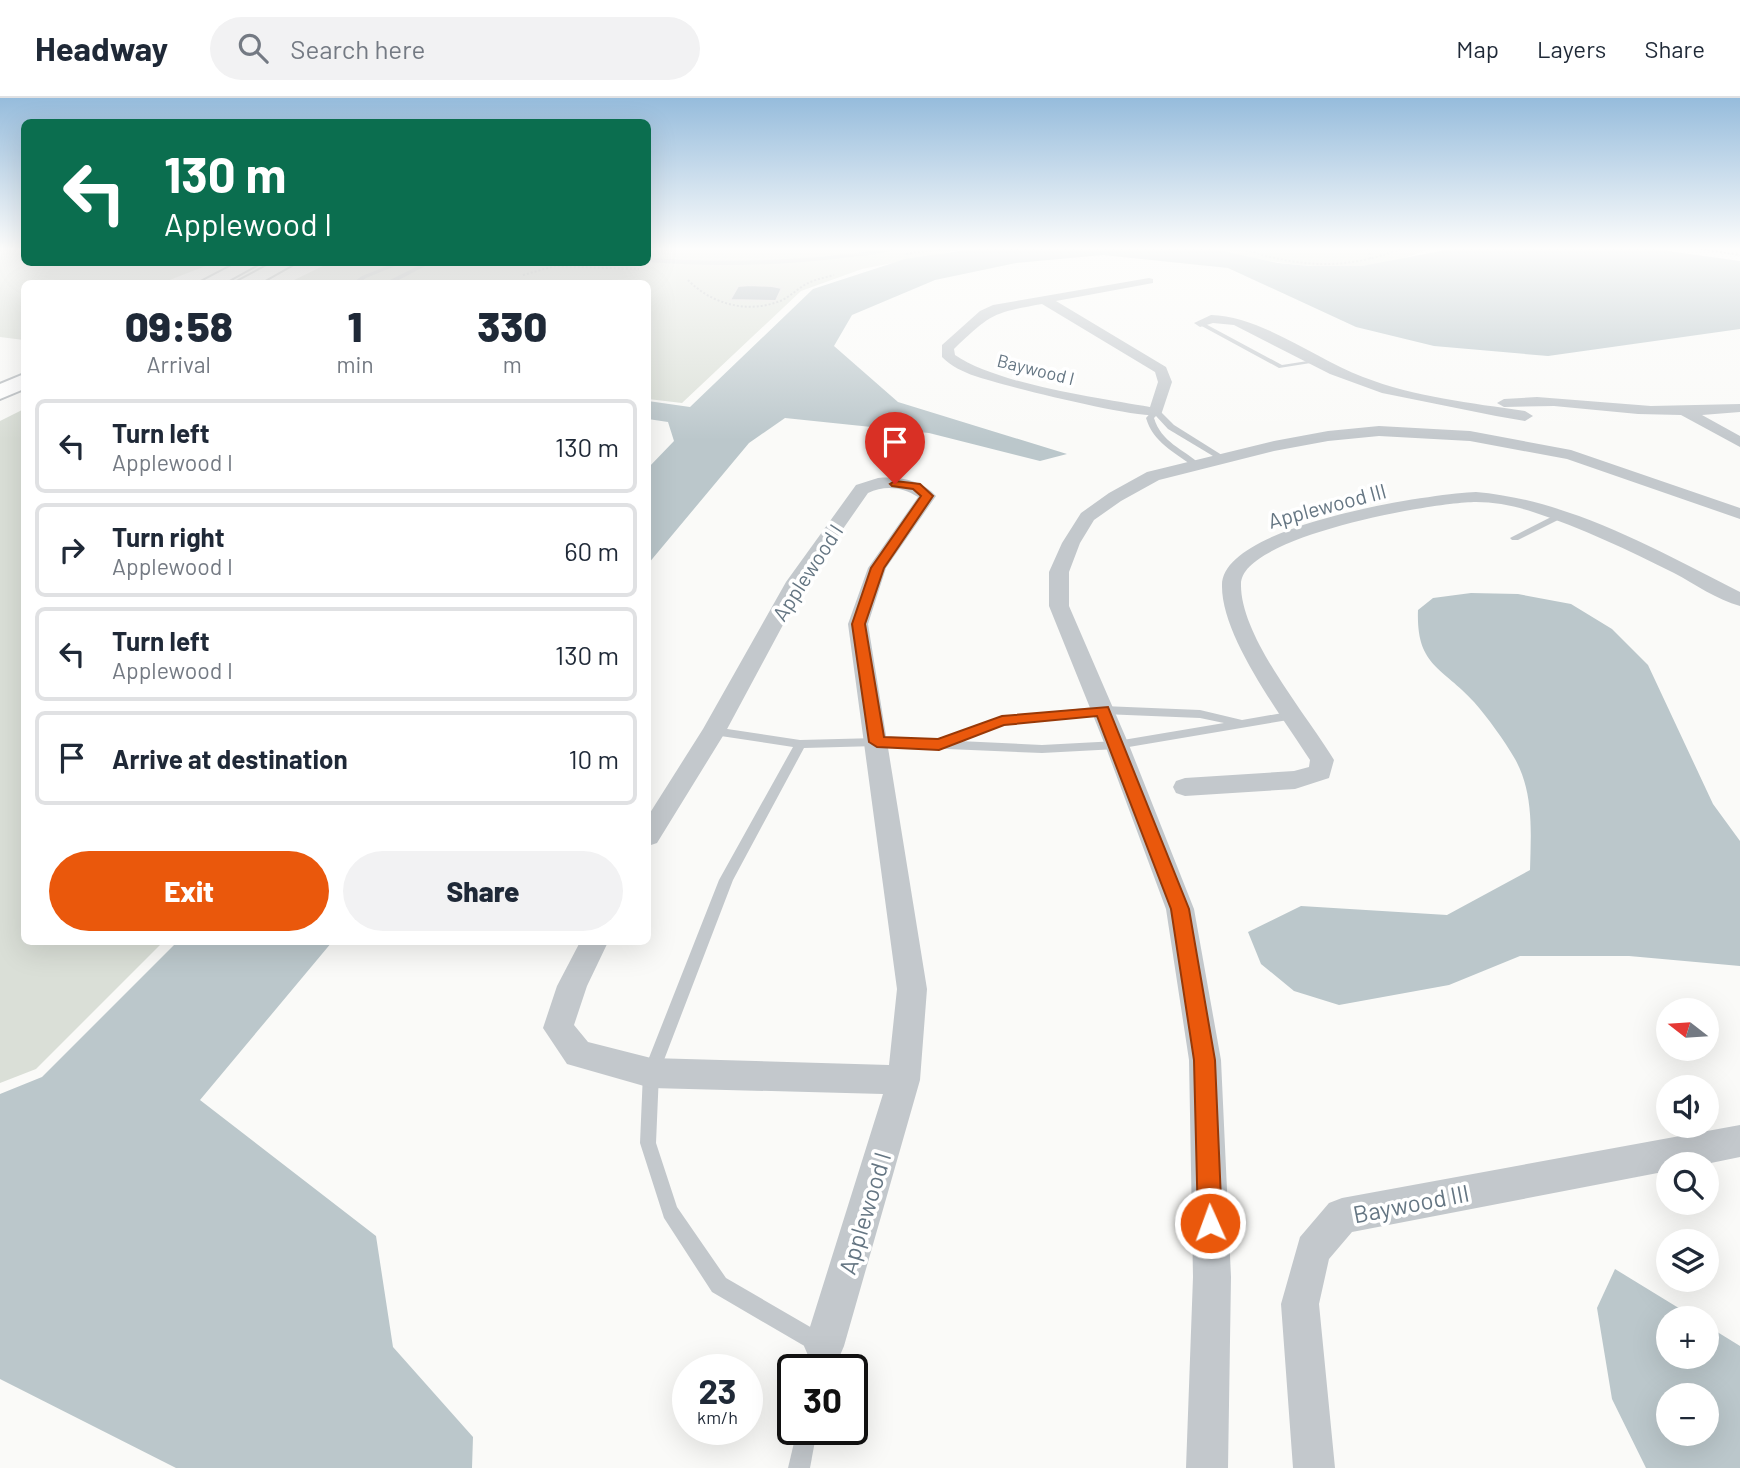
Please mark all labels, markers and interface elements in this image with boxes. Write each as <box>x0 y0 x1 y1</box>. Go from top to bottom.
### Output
search box <box>210 17 700 80</box>
text: Headway <box>35 28 168 68</box>
icon: search <box>234 29 272 67</box>
text: Search here <box>290 33 425 64</box>
text: Map <box>1456 34 1499 63</box>
text: Layers <box>1537 34 1606 63</box>
text: Share <box>1644 34 1705 63</box>
text: 130 m <box>164 144 286 203</box>
icon: left <box>49 147 140 238</box>
text: Applewood I <box>164 204 332 242</box>
text: 09:58 <box>125 300 233 350</box>
text: 1 <box>348 300 363 350</box>
text: 330 <box>477 300 547 350</box>
street label: Baywood I <box>995 349 1077 389</box>
text: Arrival <box>147 350 211 378</box>
text: min <box>336 350 374 378</box>
text: m <box>503 350 522 378</box>
pin <box>865 412 925 484</box>
text: Turn left <box>112 417 210 448</box>
icon: arrive <box>876 423 914 461</box>
icon: left <box>53 427 91 465</box>
text: 130 m <box>555 431 619 462</box>
text: Applewood I <box>112 448 233 476</box>
street label: Applewood III <box>1265 477 1389 533</box>
street label: Applewood I <box>766 519 848 625</box>
text: Turn right <box>112 521 225 552</box>
icon: right <box>53 531 91 569</box>
text: 60 m <box>564 535 619 566</box>
text: Applewood I <box>112 552 233 580</box>
text: Turn left <box>112 625 210 656</box>
icon: left <box>53 635 91 673</box>
text: 130 m <box>555 639 619 670</box>
text: Applewood I <box>112 656 233 684</box>
icon: arrive <box>53 739 91 777</box>
text: Arrive at destination <box>112 743 348 774</box>
text: 10 m <box>569 743 619 774</box>
button: Exit <box>49 851 329 931</box>
button: Share <box>343 851 623 931</box>
north arrow <box>1656 998 1718 1060</box>
map controls <box>1656 998 1719 1446</box>
button: sound <box>1656 1075 1719 1138</box>
street label: Applewood I <box>832 1148 896 1278</box>
button: search <box>1656 1152 1719 1215</box>
street label: Baywood III <box>1350 1178 1472 1228</box>
position arrow <box>1173 1186 1247 1260</box>
button: layers <box>1656 1229 1719 1292</box>
button: + <box>1656 1306 1719 1369</box>
speed limit sign: 30 <box>777 1354 868 1445</box>
text: 23 <box>698 1369 737 1411</box>
button: − <box>1656 1383 1719 1446</box>
text: km/h <box>697 1406 738 1428</box>

